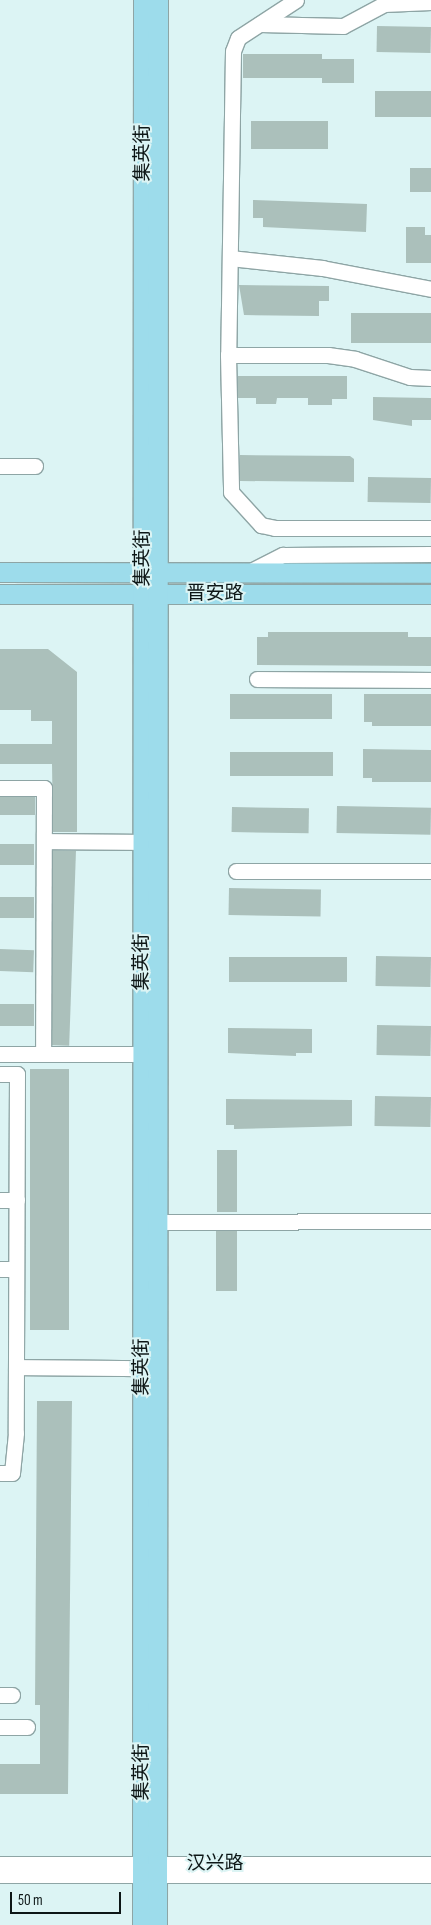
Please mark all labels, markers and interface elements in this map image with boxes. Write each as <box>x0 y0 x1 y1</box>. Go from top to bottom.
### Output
street label: 集英街 <box>132 125 154 181</box>
street label: 集英街 <box>132 530 154 586</box>
street label: 晋安路 <box>187 583 243 605</box>
street label: 集英街 <box>131 934 153 990</box>
street label: 集英街 <box>131 1339 153 1395</box>
street label: 集英街 <box>131 1744 153 1800</box>
street label: 汉兴路 <box>187 1853 243 1875</box>
scale bar <box>12 1882 124 1914</box>
text: 50 m <box>18 1891 43 1910</box>

